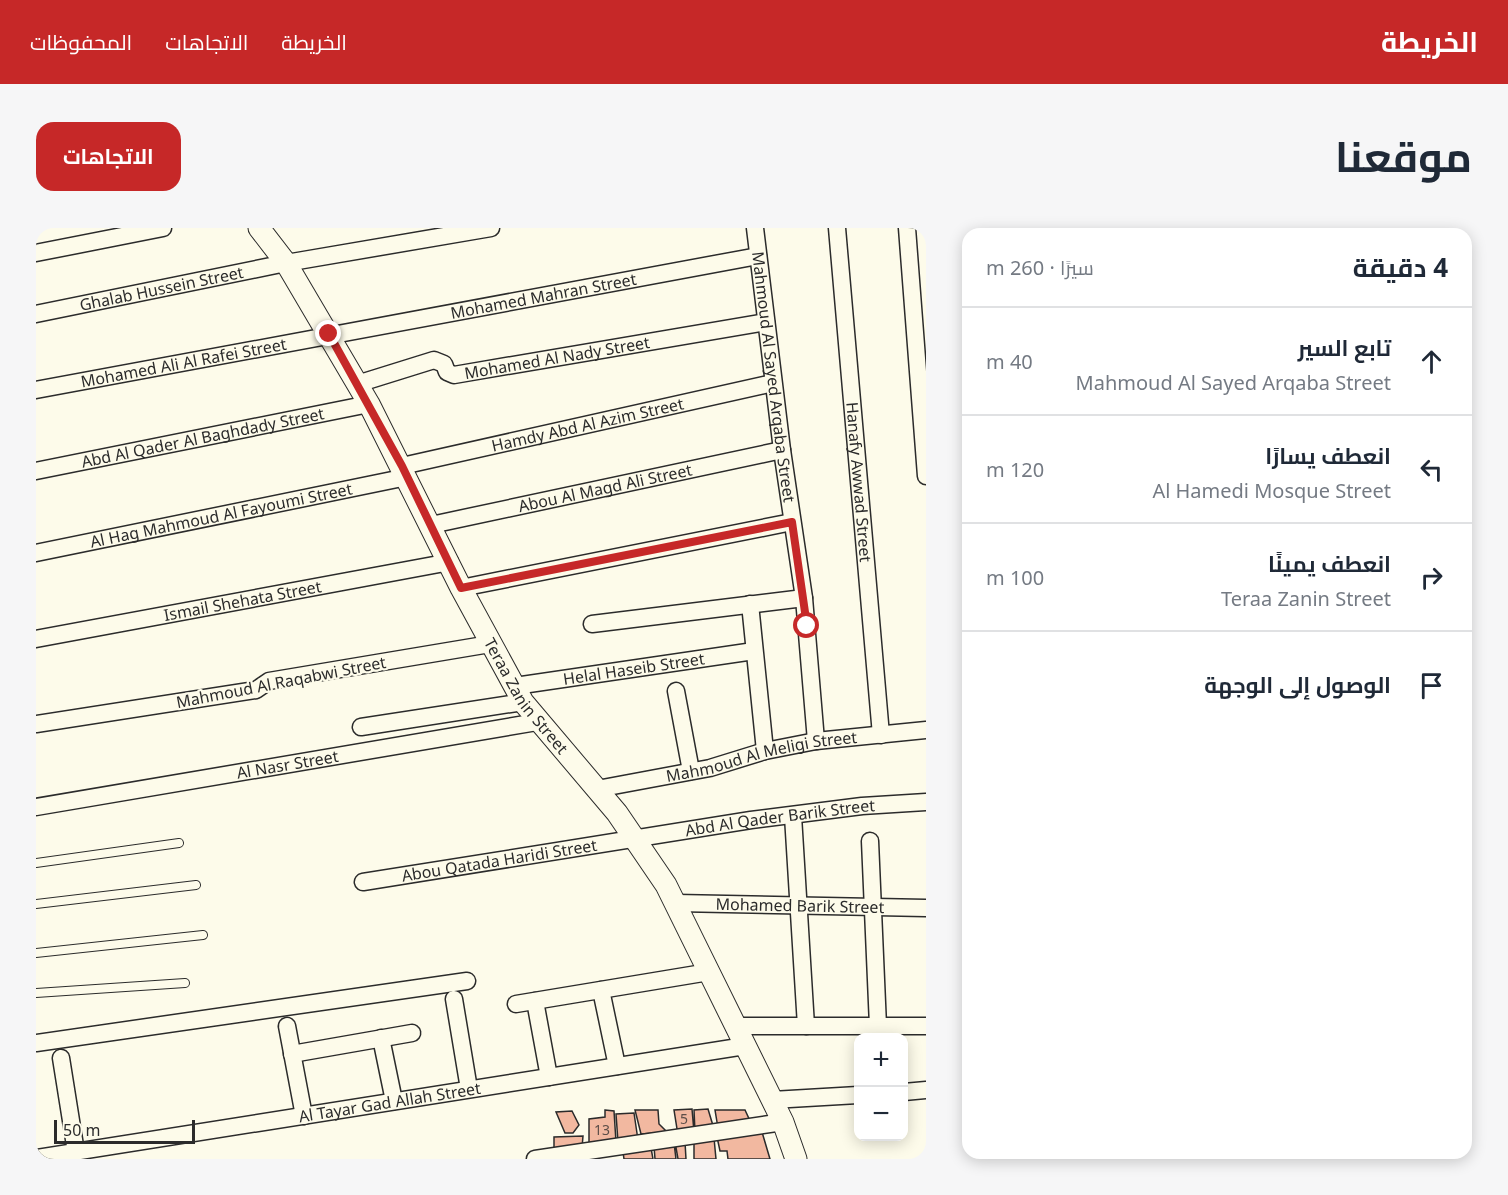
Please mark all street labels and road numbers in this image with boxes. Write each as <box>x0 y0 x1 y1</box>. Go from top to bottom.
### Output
street label: Mahmoud Al Sayed Arqaba Street <box>747 250 801 504</box>
street label: Ghalab Hussein Street <box>78 261 246 316</box>
street label: Mohamed Mahran Street <box>449 268 638 324</box>
street label: Mohamed Al Nady Street <box>463 331 652 384</box>
street label: Mohamed Ali Al Rafei Street <box>79 333 288 392</box>
street label: Hamdy Abd Al Azim Street <box>489 392 686 457</box>
street label: Hanafy Awwad Street <box>841 401 877 563</box>
street label: Abd Al Qader Al Baghdady Street <box>79 402 326 473</box>
street label: Abou Al Magd Ali Street <box>516 458 694 517</box>
street label: Al Hag Mahmoud Al Fayoumi Street <box>88 477 354 553</box>
street label: Ismail Shehata Street <box>162 575 323 626</box>
street label: Teraa Zanin Street <box>479 634 573 759</box>
street label: Helal Haseib Street <box>562 647 706 690</box>
street label: Mahmoud Al Raqabwi Street <box>174 651 388 713</box>
street label: Mahmoud Al Meligi Street <box>664 726 858 787</box>
street label: Al Nasr Street <box>235 745 340 784</box>
street label: Abd Al Qader Barik Street <box>683 794 876 841</box>
street label: Abou Qatada Haridi Street <box>400 834 599 887</box>
street label: Mohamed Barik Street <box>715 893 885 918</box>
street label: Al Tayar Gad Allah Street <box>297 1077 482 1127</box>

